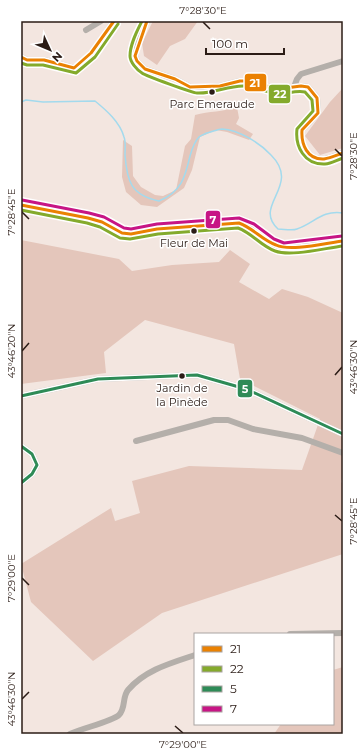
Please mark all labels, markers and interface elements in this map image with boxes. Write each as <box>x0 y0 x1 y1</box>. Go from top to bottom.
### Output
text: 7°28'30"E <box>179 4 227 17</box>
north arrow <box>30 30 70 70</box>
scale bar <box>206 30 284 56</box>
text: 100 m <box>212 36 248 51</box>
text: N <box>49 49 65 65</box>
line badge: 21 <box>244 73 267 92</box>
text: 21 <box>250 76 260 90</box>
line badge: 22 <box>268 84 291 104</box>
marker: Parc Emeraude <box>207 87 217 97</box>
text: 22 <box>274 87 287 101</box>
place label: Parc Emeraude <box>169 97 255 111</box>
text: 7°28'30"E <box>347 132 360 180</box>
text: 7°28'45"E <box>5 188 18 235</box>
line badge: 7 <box>205 210 221 229</box>
text: 7 <box>210 213 217 227</box>
marker: Fleur de Mai <box>189 226 199 236</box>
place label: Fleur de Mai <box>160 236 228 250</box>
text: 43°46'20"N <box>5 324 18 378</box>
text: 43°46'30"N <box>347 340 360 394</box>
marker: Jardin de la Pinède <box>177 371 187 381</box>
line badge: 5 <box>237 379 253 398</box>
place label: Jardin de la Pinède <box>155 381 208 409</box>
text: 5 <box>242 382 249 396</box>
text: 7°28'45"E <box>347 497 360 544</box>
text: 7°29'00"E <box>5 554 18 602</box>
legend <box>194 633 334 725</box>
text: 21 <box>230 641 241 656</box>
text: 22 <box>230 661 244 676</box>
text: 43°46'30"N <box>5 672 18 726</box>
text: 5 <box>230 681 237 696</box>
text: 7 <box>230 701 237 716</box>
text: 7°29'00"E <box>159 738 207 751</box>

